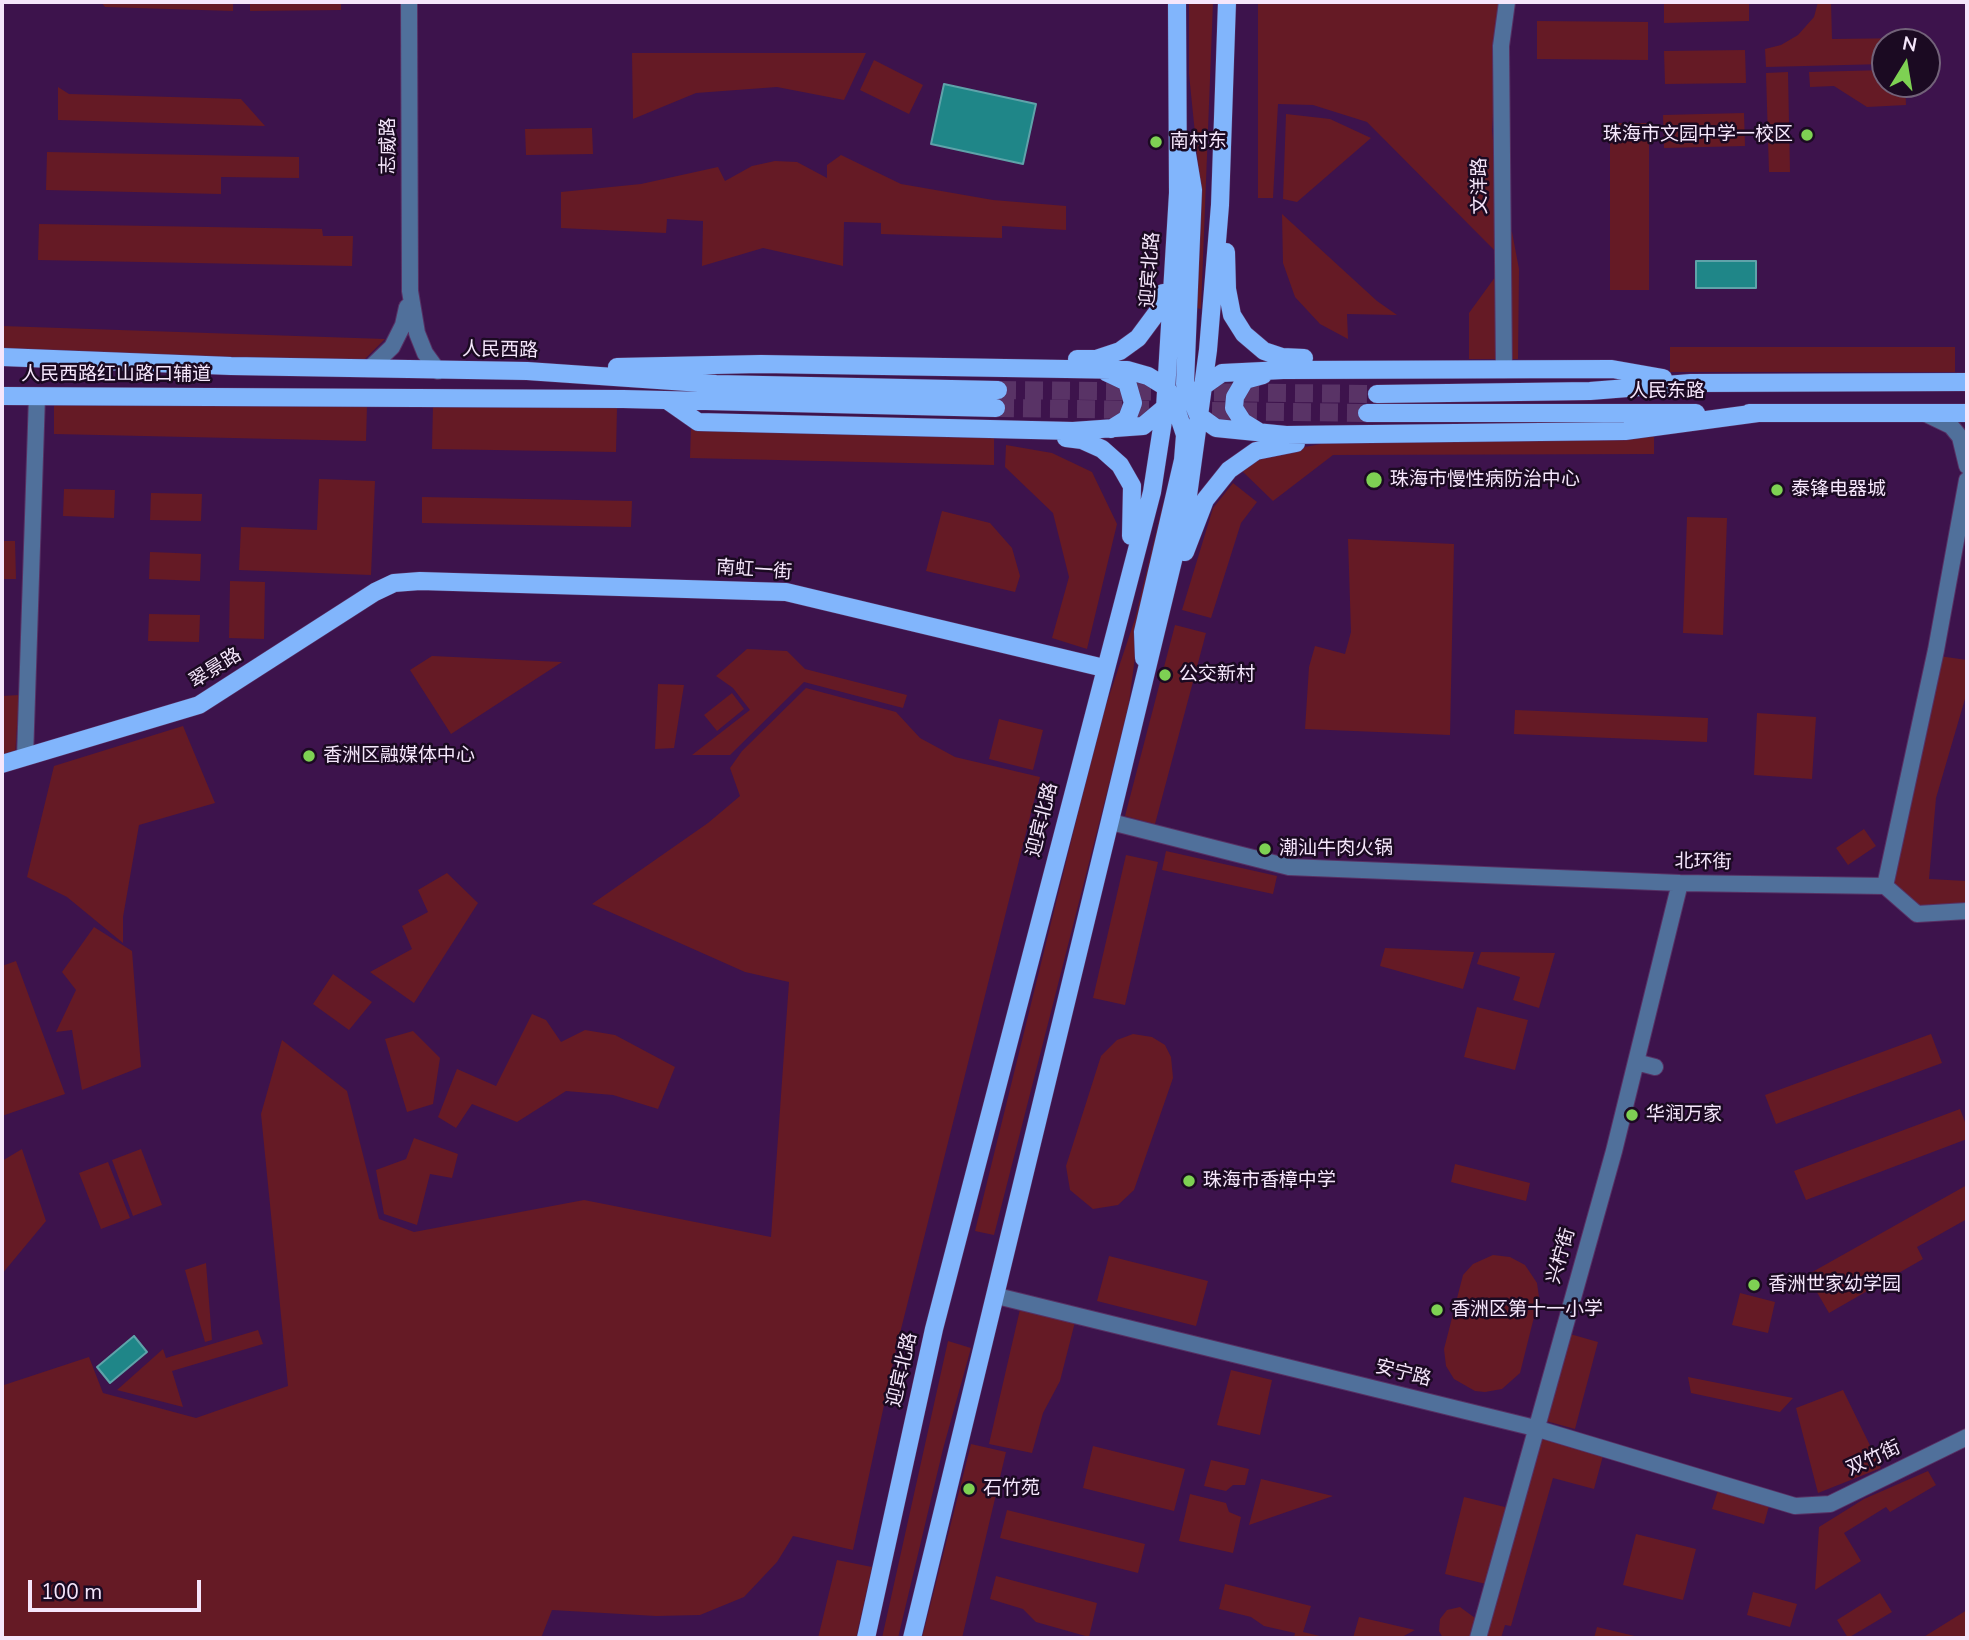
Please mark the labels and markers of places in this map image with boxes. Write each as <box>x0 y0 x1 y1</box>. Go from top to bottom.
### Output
place label: 珠海市文园中学一校区 <box>1603 124 1793 146</box>
marker: 珠海市文园中学一校区 <box>1799 127 1815 143</box>
place label: 南村东 <box>1170 131 1227 153</box>
marker: 南村东 <box>1148 134 1164 150</box>
place label: 珠海市慢性病防治中心 <box>1390 469 1580 491</box>
marker: 珠海市慢性病防治中心 <box>1364 470 1384 490</box>
place label: 泰锋电器城 <box>1791 479 1886 501</box>
marker: 泰锋电器城 <box>1769 482 1785 498</box>
place label: 公交新村 <box>1179 664 1255 686</box>
marker: 公交新村 <box>1157 667 1173 683</box>
place label: 香洲区融媒体中心 <box>323 745 475 767</box>
marker: 香洲区融媒体中心 <box>301 748 317 764</box>
place label: 潮汕牛肉火锅 <box>1279 838 1393 860</box>
marker: 潮汕牛肉火锅 <box>1257 841 1273 857</box>
place label: 华润万家 <box>1646 1104 1722 1126</box>
marker: 华润万家 <box>1624 1107 1640 1123</box>
place label: 珠海市香樟中学 <box>1203 1170 1336 1192</box>
marker: 珠海市香樟中学 <box>1181 1173 1197 1189</box>
place label: 香洲世家幼学园 <box>1768 1274 1901 1296</box>
marker: 香洲世家幼学园 <box>1746 1277 1762 1293</box>
place label: 香洲区第十一小学 <box>1451 1299 1603 1321</box>
marker: 香洲区第十一小学 <box>1429 1302 1445 1318</box>
place label: 石竹苑 <box>983 1478 1040 1500</box>
marker: 石竹苑 <box>961 1481 977 1497</box>

